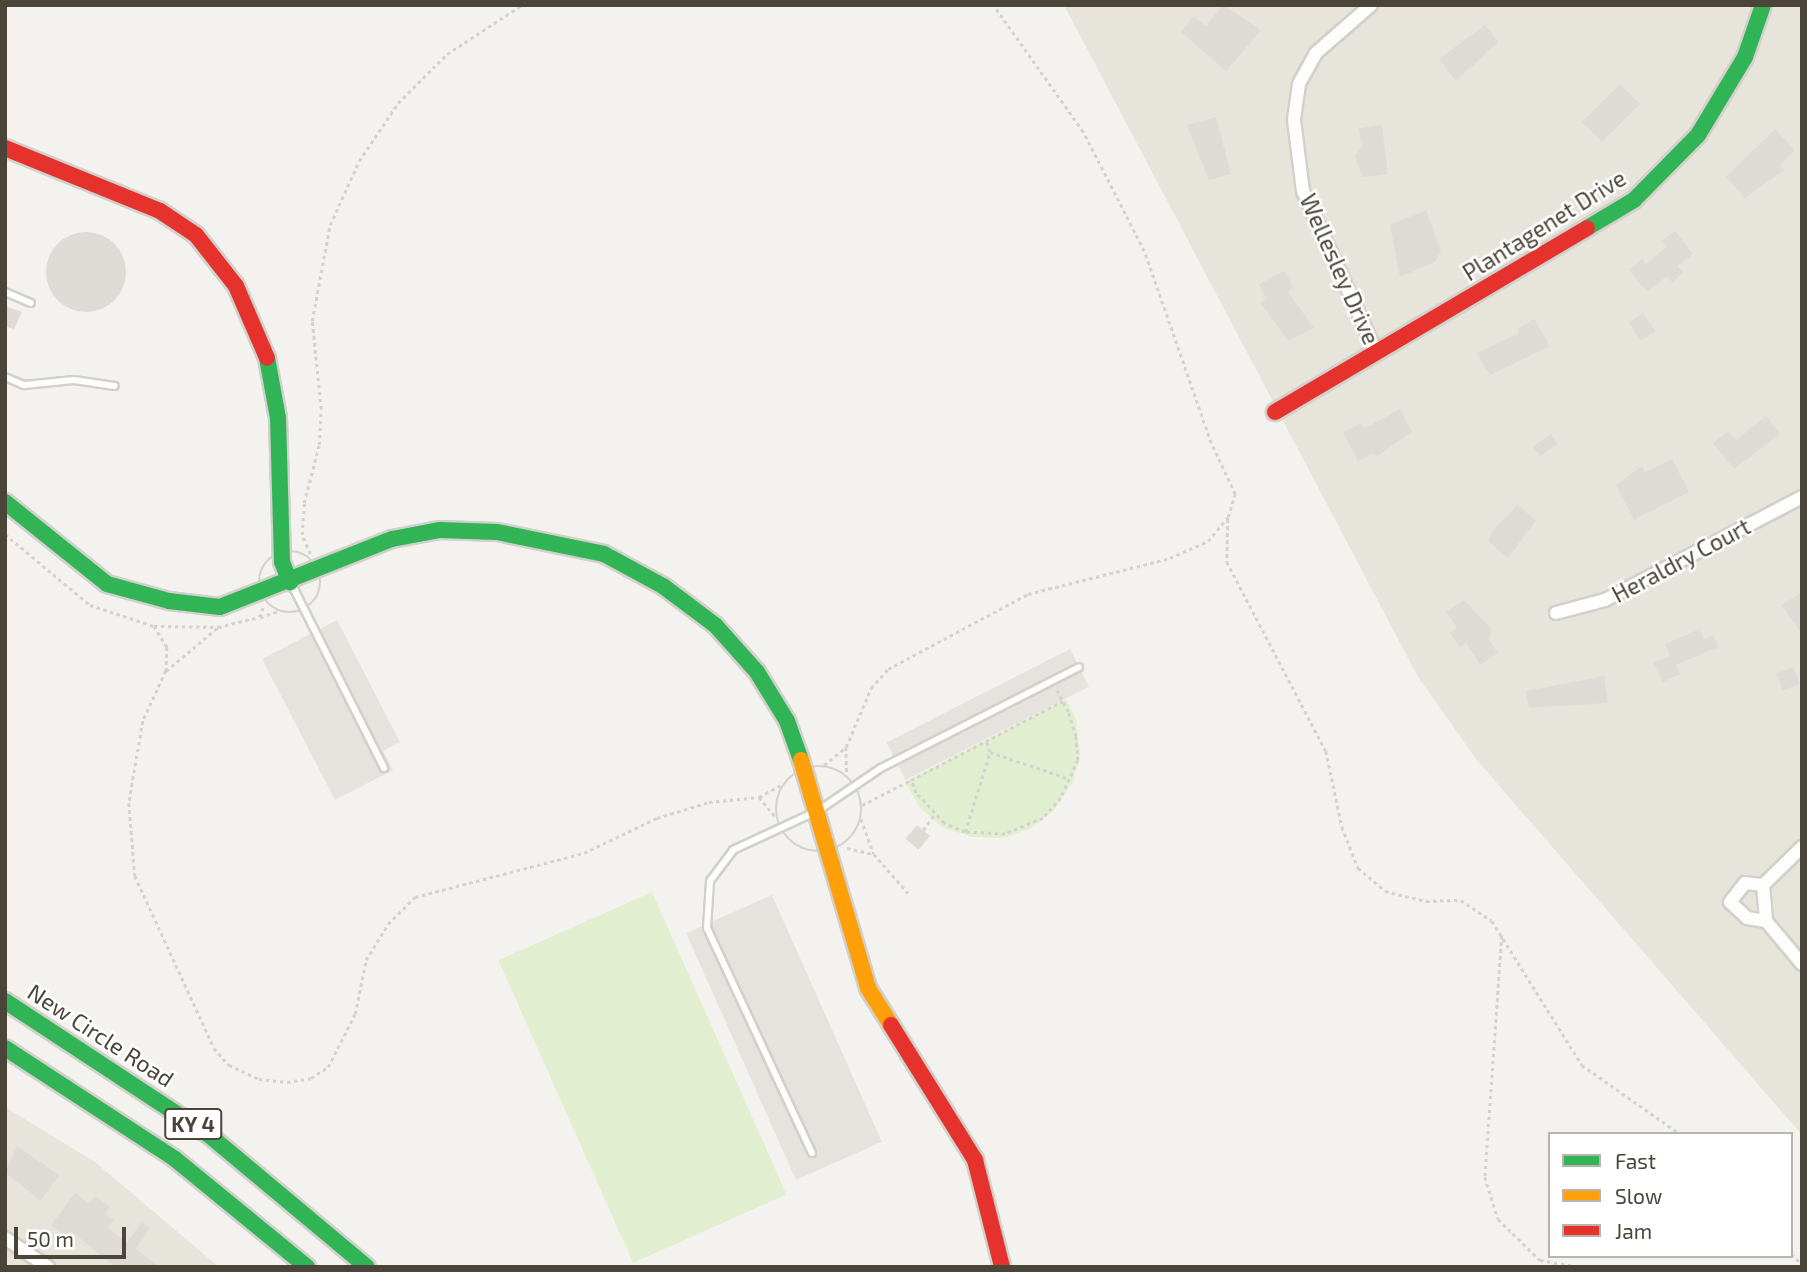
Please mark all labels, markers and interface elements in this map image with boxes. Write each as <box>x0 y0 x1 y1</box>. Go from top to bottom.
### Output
street label: Plantagenet Drive <box>1457 164 1631 286</box>
street label: Wellesley Drive <box>1294 189 1386 349</box>
street label: Heraldry Court <box>1607 512 1755 608</box>
street label: New Circle Road <box>23 977 179 1093</box>
road number: KY 4 <box>163 1106 223 1142</box>
legend <box>1548 1132 1793 1258</box>
text: Fast <box>1615 1148 1656 1173</box>
text: Slow <box>1615 1183 1662 1208</box>
scale bar <box>18 1212 130 1256</box>
text: Jam <box>1615 1218 1652 1243</box>
text: 50 m <box>27 1226 74 1251</box>

